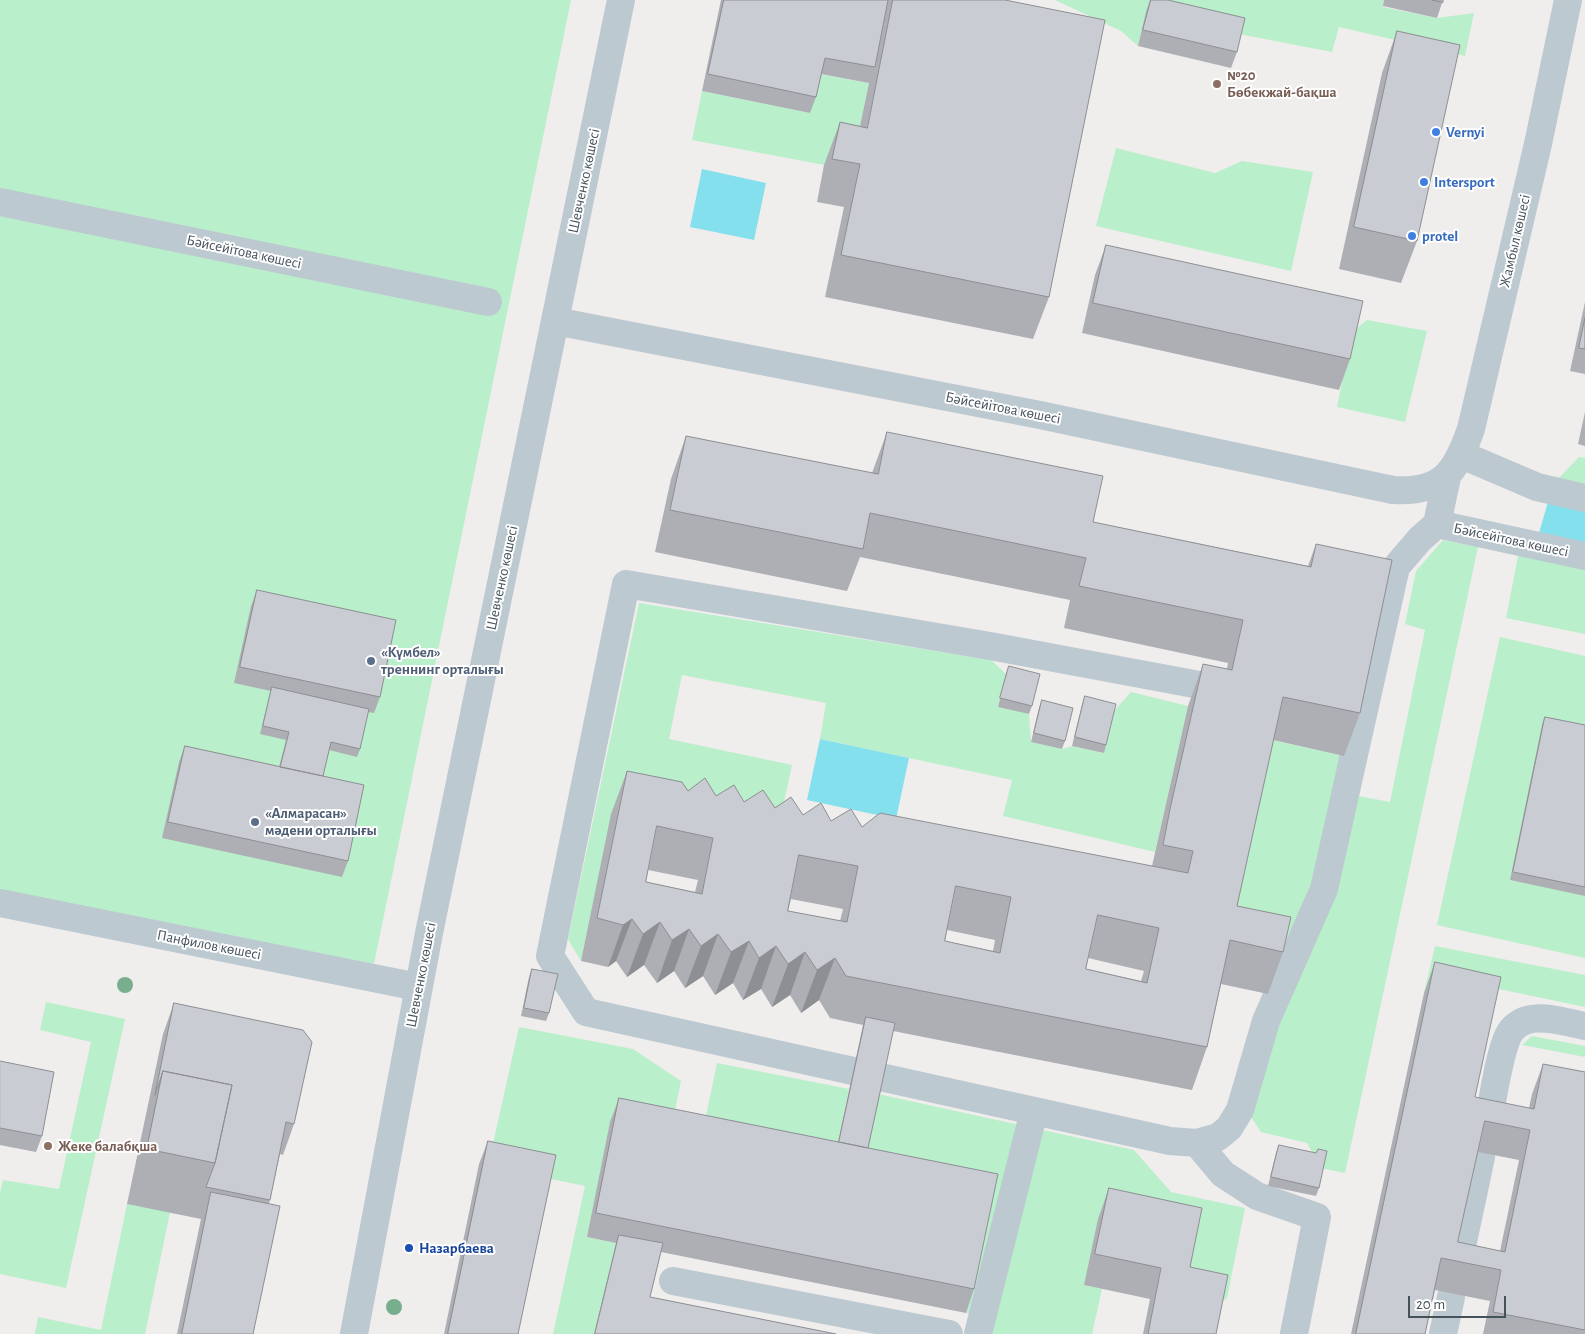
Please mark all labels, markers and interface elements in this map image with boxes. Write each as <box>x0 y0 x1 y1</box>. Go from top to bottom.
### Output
place label: №20 Бөбекжай-бақша <box>1227 66 1337 101</box>
marker: №20 Бөбекжай-бақша <box>1211 78 1223 90</box>
place label: Vernyi <box>1446 123 1485 141</box>
marker: Vernyi <box>1430 126 1442 138</box>
street label: Шевченко көшесі <box>564 127 604 235</box>
place label: Intersport <box>1434 173 1495 191</box>
marker: Intersport <box>1418 176 1430 188</box>
street label: Жамбыл көшесі <box>1496 193 1534 289</box>
place label: protel <box>1422 227 1458 245</box>
marker: protel <box>1406 230 1418 242</box>
street label: Бәйсейітова көшесі <box>185 231 303 273</box>
street label: Бәйсейітова көшесі <box>944 388 1062 428</box>
street label: Бәйсейітова көшесі <box>1452 519 1570 561</box>
street label: Шевченко көшесі <box>482 524 522 632</box>
place label: «Күмбел» треннинг орталығы <box>381 643 504 678</box>
marker: «Күмбел» треннинг орталығы <box>365 655 377 667</box>
place label: «Алмарасан» мәдени орталығы <box>265 804 377 839</box>
marker: «Алмарасан» мәдени орталығы <box>249 816 261 828</box>
street label: Шевченко көшесі <box>402 921 440 1029</box>
street label: Панфилов көшесі <box>155 926 263 964</box>
place label: Жеке балабқша <box>58 1137 157 1155</box>
marker: Жеке балабқша <box>42 1140 54 1152</box>
place label: Назарбаева <box>419 1239 494 1257</box>
marker: Назарбаева <box>403 1242 415 1254</box>
scale bar <box>1410 1286 1508 1318</box>
text: 20 m <box>1416 1297 1445 1312</box>

